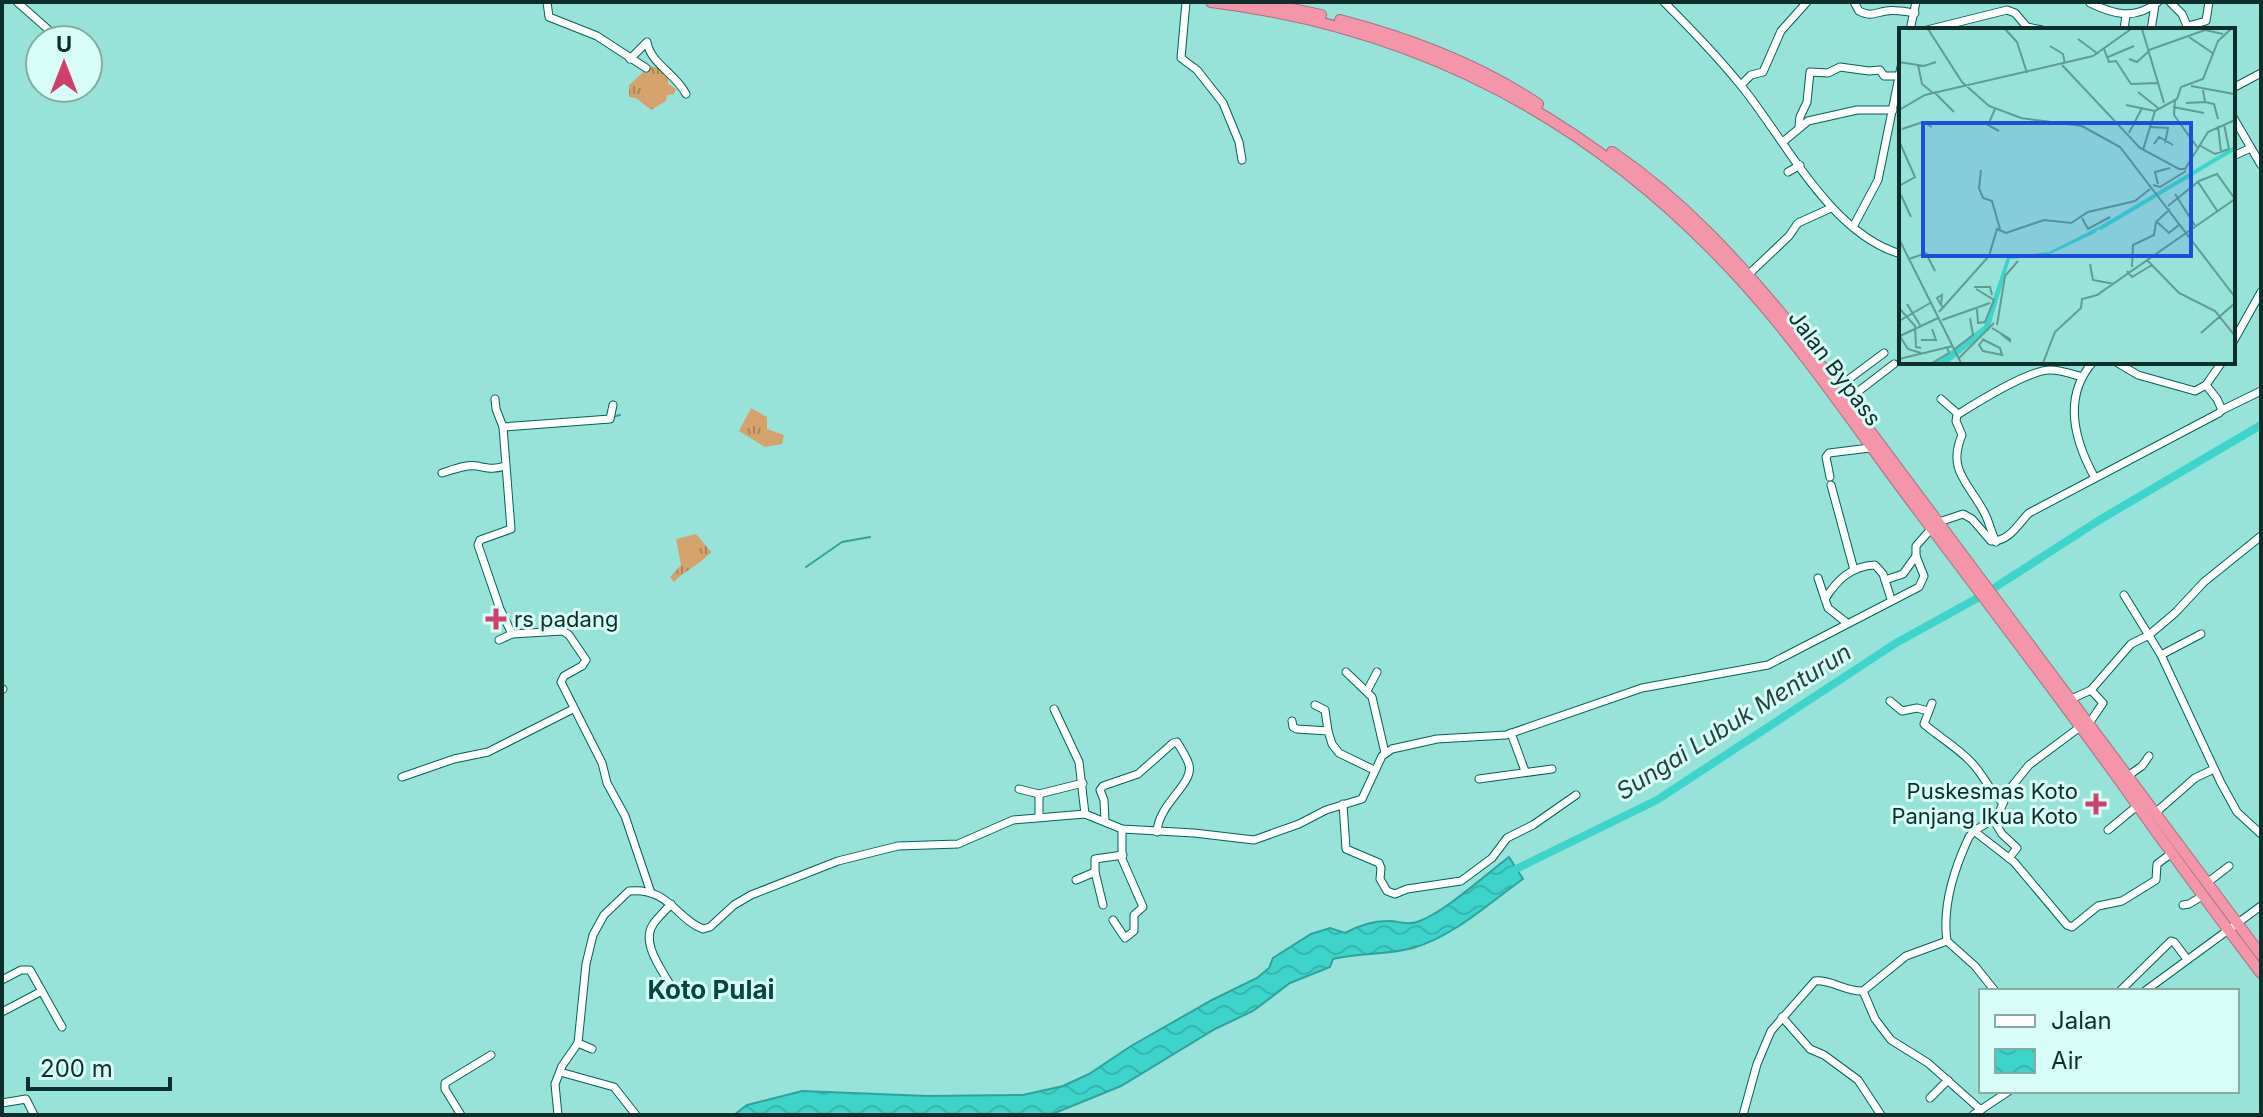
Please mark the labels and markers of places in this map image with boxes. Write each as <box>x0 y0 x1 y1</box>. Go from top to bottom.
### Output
place label: rs padang <box>514 606 618 632</box>
marker: rs padang <box>485 608 507 630</box>
place label: Puskesmas Koto Panjang Ikua Koto <box>1891 778 2078 829</box>
marker: Puskesmas Koto Panjang Ikua Koto <box>2085 793 2107 815</box>

